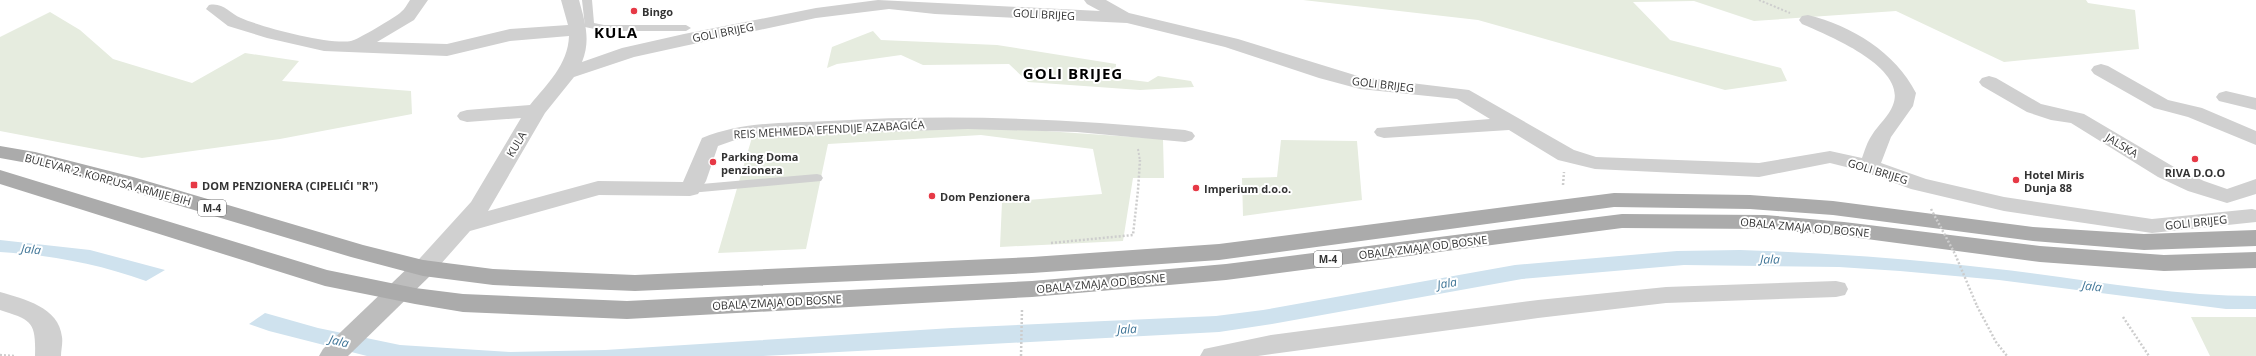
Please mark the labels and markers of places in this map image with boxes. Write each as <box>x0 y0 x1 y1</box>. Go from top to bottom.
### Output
place label: Bingo <box>642 4 673 19</box>
marker: Bingo <box>629 6 639 16</box>
place label: Parking Doma penzionera <box>721 149 798 177</box>
marker: RIVA D.O.O <box>2190 154 2200 164</box>
marker: Parking Doma penzionera <box>708 157 718 167</box>
place label: RIVA D.O.O <box>2165 165 2225 180</box>
place label: Hotel Miris Dunja 88 <box>2024 167 2085 195</box>
marker: Hotel Miris Dunja 88 <box>2011 175 2021 185</box>
place label: DOM PENZIONERA (CIPELIĆI "R") <box>202 178 378 193</box>
marker: DOM PENZIONERA (CIPELIĆI "R") <box>189 180 199 190</box>
place label: Imperium d.o.o. <box>1204 181 1291 196</box>
marker: Imperium d.o.o. <box>1191 183 1201 193</box>
place label: Dom Penzionera <box>940 189 1030 204</box>
marker: Dom Penzionera <box>927 191 937 201</box>

